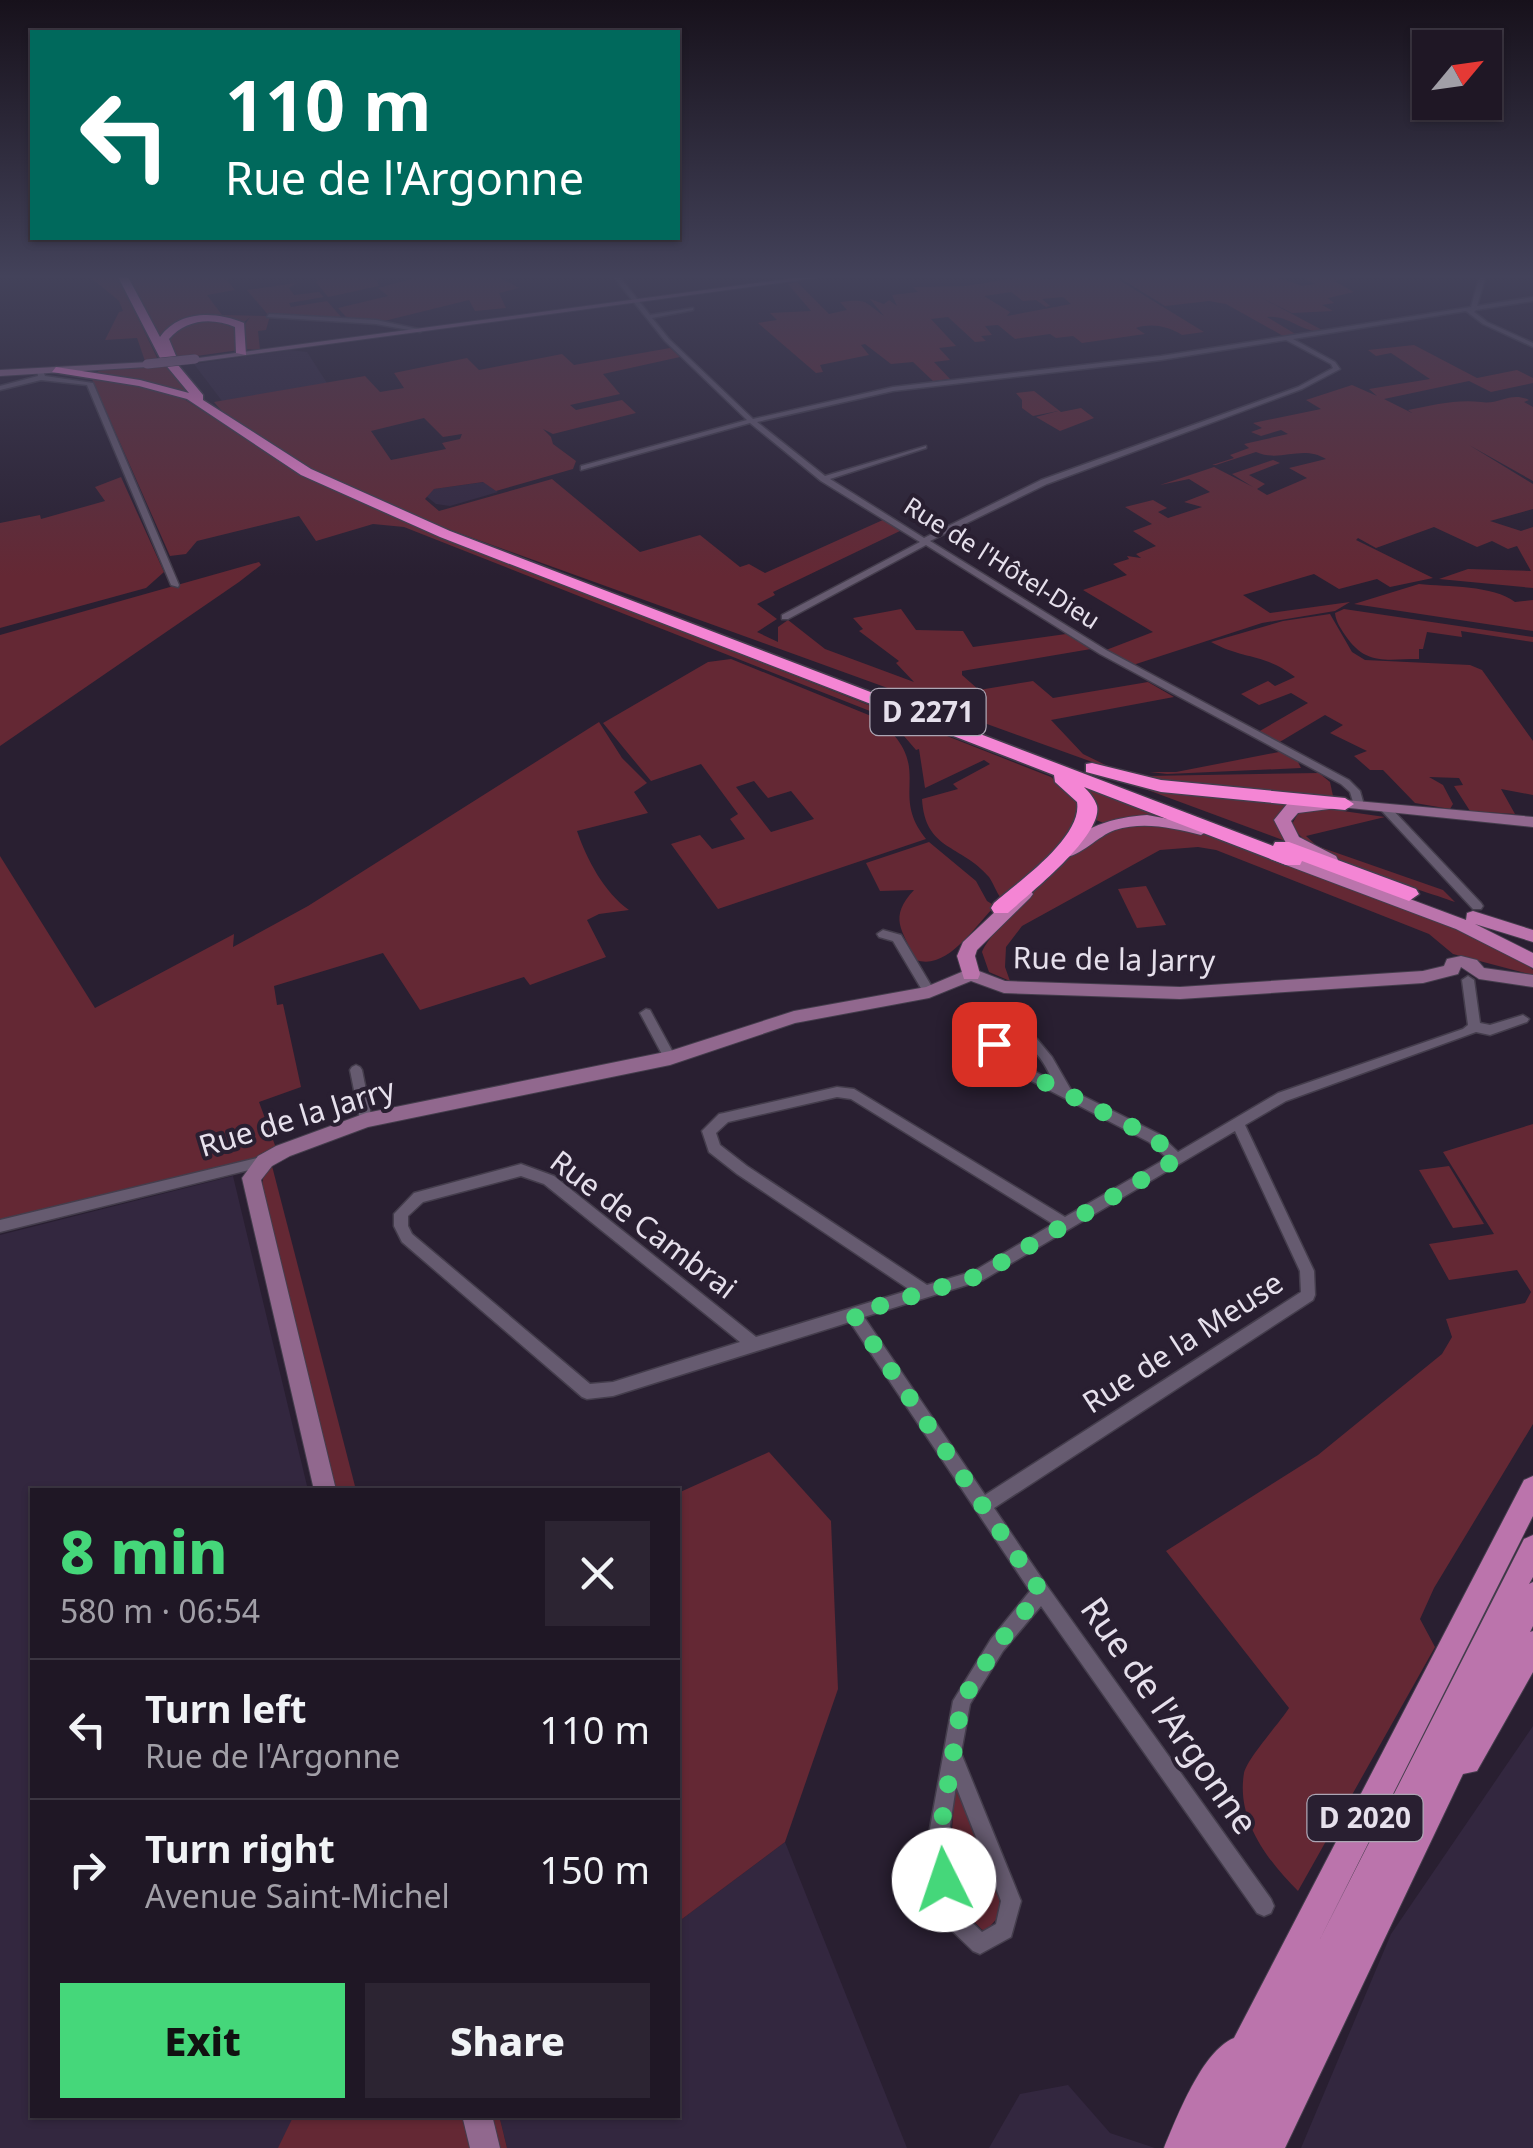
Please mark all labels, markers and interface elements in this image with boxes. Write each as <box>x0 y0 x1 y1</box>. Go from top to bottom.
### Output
north arrow <box>1412 30 1502 120</box>
map controls <box>1412 30 1502 120</box>
text: 110 m <box>225 56 432 152</box>
icon: left <box>60 70 190 200</box>
text: Rue de l'Argonne <box>225 147 584 208</box>
street label: Rue de l'Hôtel-Dieu <box>898 488 1107 636</box>
road number: D 2271 <box>870 689 986 735</box>
street label: Rue de la Jarry <box>1012 936 1216 981</box>
pin <box>952 1002 1037 1087</box>
icon: arrive <box>967 1017 1022 1072</box>
street label: Rue de la Jarry <box>194 1067 400 1166</box>
street label: Rue de Cambrai <box>542 1140 746 1308</box>
street label: Rue de la Meuse <box>1074 1262 1290 1422</box>
text: 8 min <box>60 1510 228 1592</box>
button: close <box>545 1521 650 1626</box>
street label: Rue de l'Argonne <box>1071 1587 1270 1843</box>
text: 580 m · 06:54 <box>60 1589 260 1632</box>
text: Turn left <box>145 1682 307 1734</box>
icon: left <box>60 1702 115 1757</box>
text: 110 m <box>539 1703 650 1755</box>
text: Rue de l'Argonne <box>145 1734 400 1777</box>
road number: D 2020 <box>1308 1795 1422 1841</box>
text: Turn right <box>145 1822 335 1874</box>
position arrow <box>892 1828 996 1932</box>
icon: right <box>60 1842 115 1897</box>
text: 150 m <box>539 1843 650 1895</box>
text: Avenue Saint-Michel <box>145 1874 450 1917</box>
button: Exit <box>60 1983 345 2098</box>
button: Share <box>365 1983 650 2098</box>

